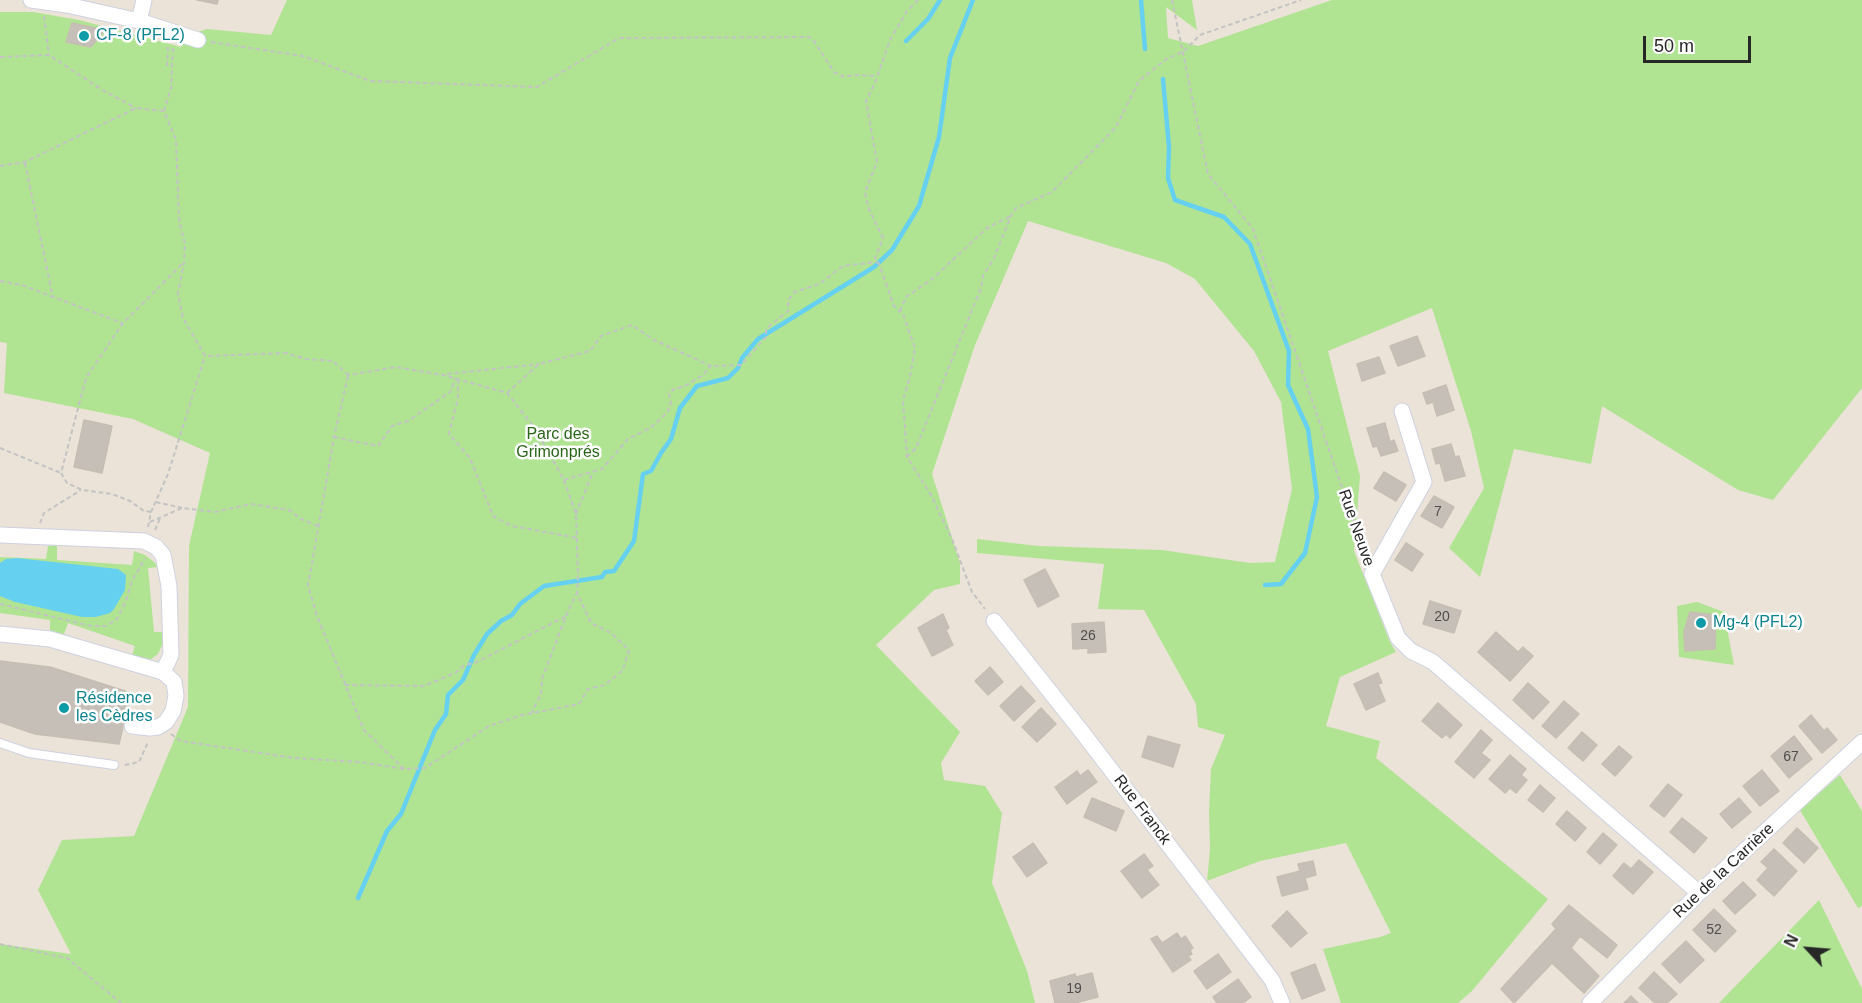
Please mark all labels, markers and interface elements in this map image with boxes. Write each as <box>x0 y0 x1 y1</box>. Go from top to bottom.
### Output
scale bar <box>1646 24 1754 62</box>
place label: CF-8 (PFL2) <box>96 26 185 46</box>
marker: CF-8 (PFL2) <box>77 29 91 43</box>
text: 50 m <box>1654 36 1694 56</box>
park label: Parc des Grimonprés <box>516 425 600 463</box>
street label: Rue Neuve <box>1334 487 1378 569</box>
house number: 7 <box>1434 504 1442 520</box>
house number: 20 <box>1434 609 1450 625</box>
place label: Mg-4 (PFL2) <box>1713 613 1803 633</box>
marker: Mg-4 (PFL2) <box>1694 616 1708 630</box>
house number: 26 <box>1080 628 1096 644</box>
place label: Résidence les Cèdres <box>76 689 152 727</box>
marker: Résidence les Cèdres <box>57 701 71 715</box>
house number: 67 <box>1783 749 1799 765</box>
street label: Rue Franck <box>1109 771 1175 849</box>
street label: Rue de la Carrière <box>1670 819 1778 923</box>
north arrow <box>1778 919 1838 979</box>
house number: 52 <box>1706 922 1722 938</box>
text: N <box>1781 932 1802 950</box>
house number: 19 <box>1066 981 1082 997</box>

